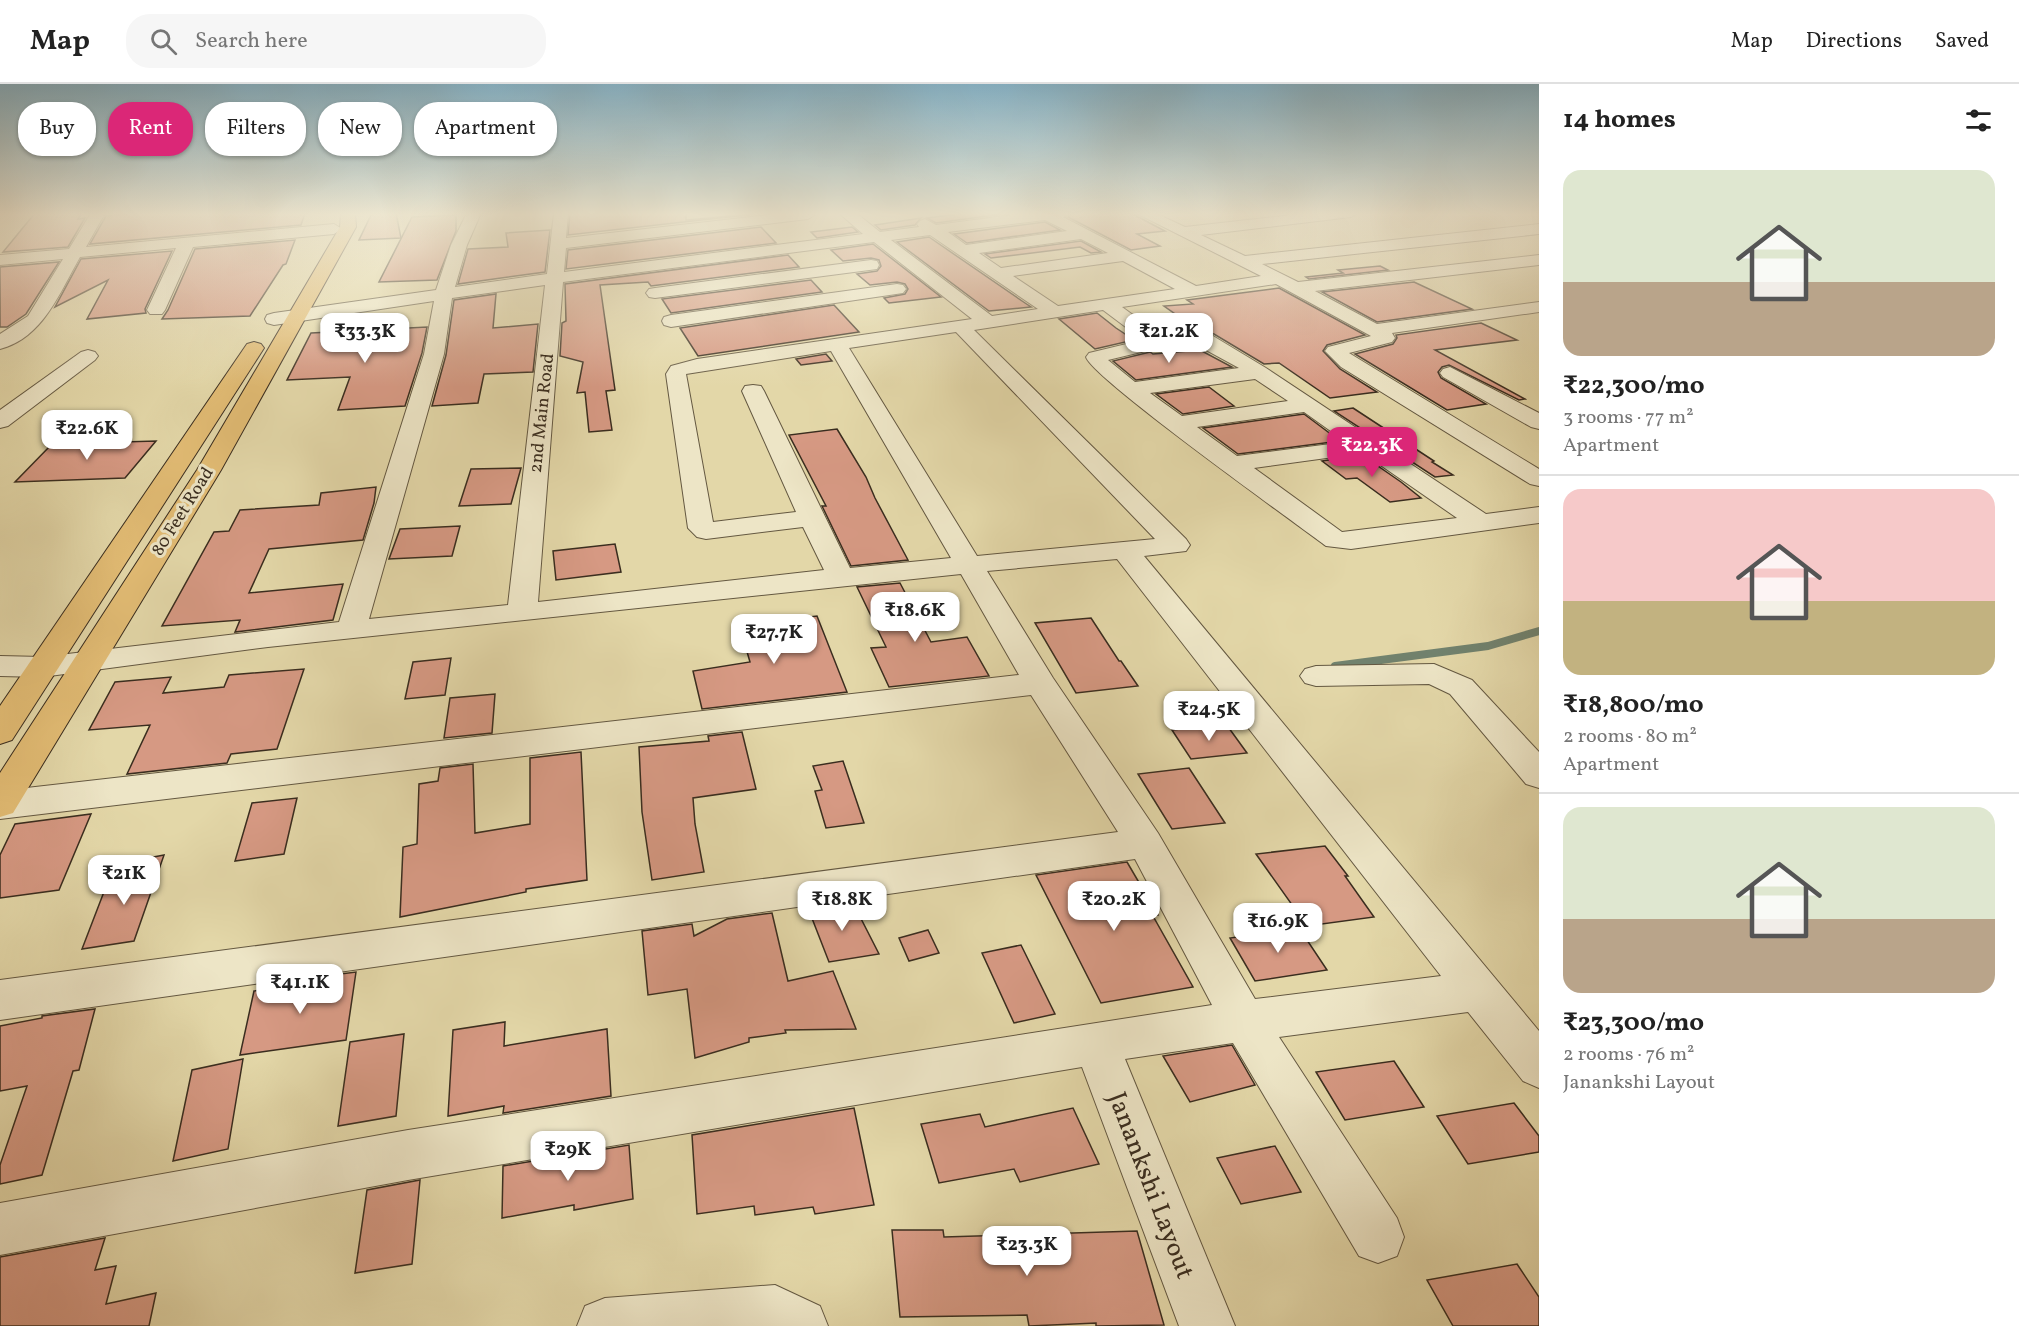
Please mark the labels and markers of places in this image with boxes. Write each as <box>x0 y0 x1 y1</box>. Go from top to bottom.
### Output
pin: ₹33.3K <box>316 313 414 364</box>
pin: ₹21.2K <box>1120 313 1218 364</box>
pin: ₹22.6K <box>38 410 136 461</box>
pin: ₹22.3K <box>1323 427 1421 478</box>
pin: ₹18.6K <box>866 592 964 643</box>
pin: ₹27.7K <box>725 614 823 665</box>
pin: ₹24.5K <box>1160 691 1258 742</box>
pin: ₹21K <box>88 855 160 906</box>
pin: ₹18.8K <box>793 881 891 932</box>
pin: ₹20.2K <box>1065 881 1163 932</box>
pin: ₹16.9K <box>1229 903 1327 954</box>
pin: ₹41.1K <box>251 964 349 1015</box>
pin: ₹29K <box>532 1131 604 1182</box>
pin: ₹23.3K <box>978 1226 1076 1277</box>

